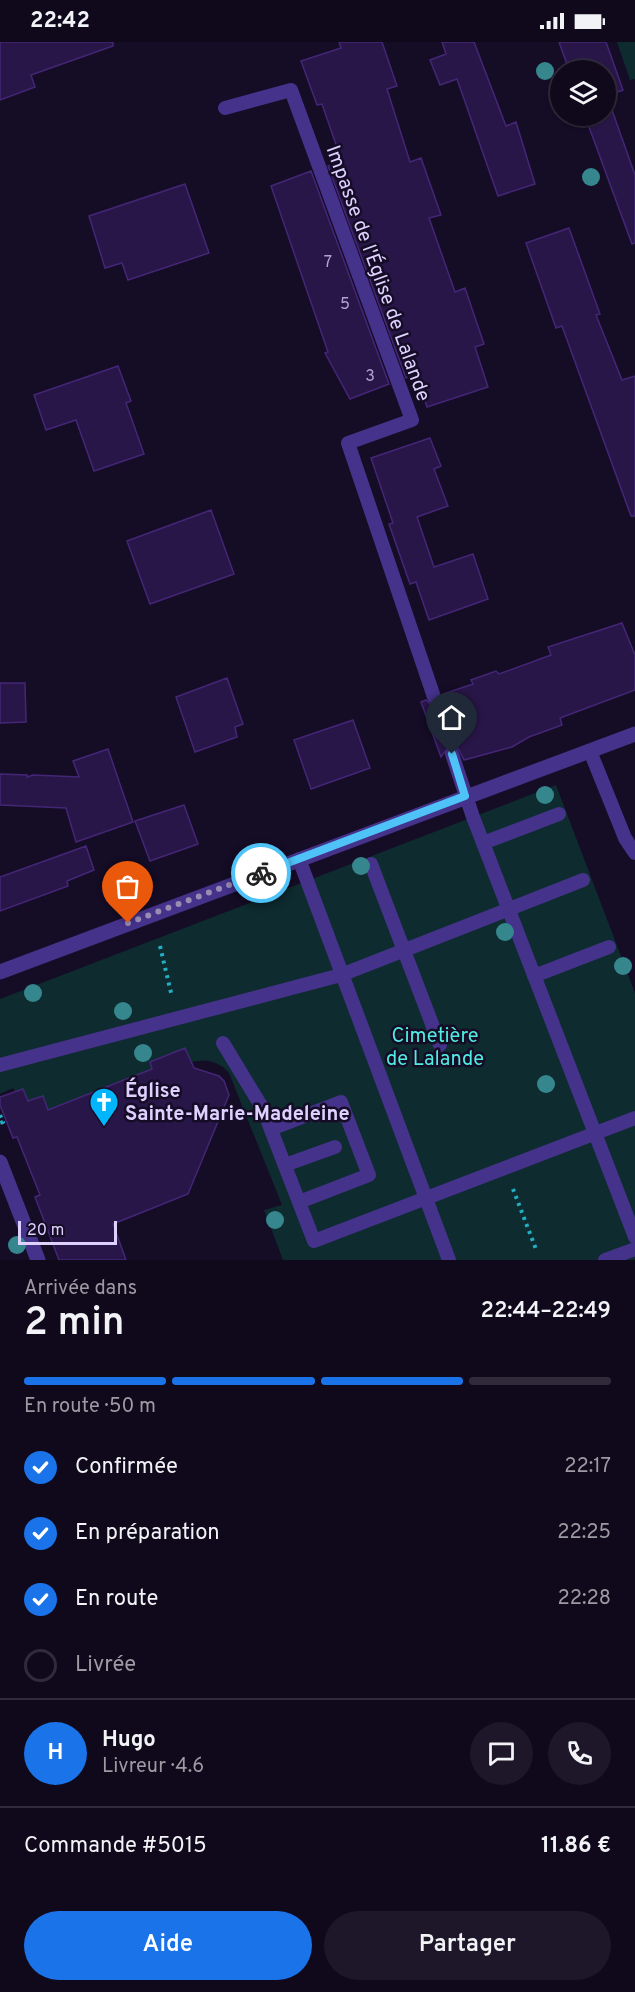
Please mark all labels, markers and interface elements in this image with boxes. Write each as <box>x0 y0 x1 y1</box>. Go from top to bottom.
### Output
text: 22:42 <box>30 8 90 35</box>
map controls <box>550 60 616 126</box>
button: layers <box>550 60 616 126</box>
street label: Impasse de l'Église de Lalande <box>319 141 438 405</box>
house number: 7 <box>324 253 332 273</box>
house number: 5 <box>340 295 350 315</box>
house number: 3 <box>365 367 375 387</box>
pin <box>426 692 477 754</box>
icon: home <box>435 701 468 734</box>
courier <box>231 843 291 903</box>
icon: bike <box>245 857 278 890</box>
pin <box>102 861 153 923</box>
icon: bag <box>111 870 144 903</box>
park label: Cimetière de Lalande <box>386 1024 484 1073</box>
place label: Église Sainte-Marie-Madeleine <box>125 1077 350 1128</box>
church icon: Église Sainte-Marie-Madeleine <box>88 1086 120 1128</box>
scale bar <box>18 1218 117 1246</box>
text: 20 m <box>27 1221 64 1241</box>
text: Arrivée dans <box>24 1276 137 1302</box>
text: 22:44–22:49 <box>480 1298 611 1325</box>
text: 2 min <box>24 1300 125 1349</box>
text: En route · 50 m <box>24 1394 156 1420</box>
icon: check <box>24 1451 57 1484</box>
text: Confirmée <box>75 1454 178 1481</box>
text: 22:17 <box>564 1454 611 1480</box>
icon: check <box>24 1517 57 1550</box>
text: En préparation <box>75 1520 220 1547</box>
text: 22:25 <box>557 1520 611 1546</box>
icon: check <box>24 1583 57 1616</box>
text: En route <box>75 1586 158 1613</box>
text: 22:28 <box>558 1586 611 1612</box>
text: Livrée <box>75 1652 136 1679</box>
button: chat <box>470 1722 533 1785</box>
button: phone <box>548 1722 611 1785</box>
text: Hugo <box>102 1727 156 1754</box>
text: H <box>48 1740 63 1767</box>
text: Livreur · 4.6 <box>102 1754 204 1780</box>
text: Commande #5015 <box>24 1833 207 1860</box>
text: 11.86 € <box>541 1833 611 1860</box>
button: Aide <box>24 1911 312 1980</box>
button: Partager <box>324 1911 611 1980</box>

